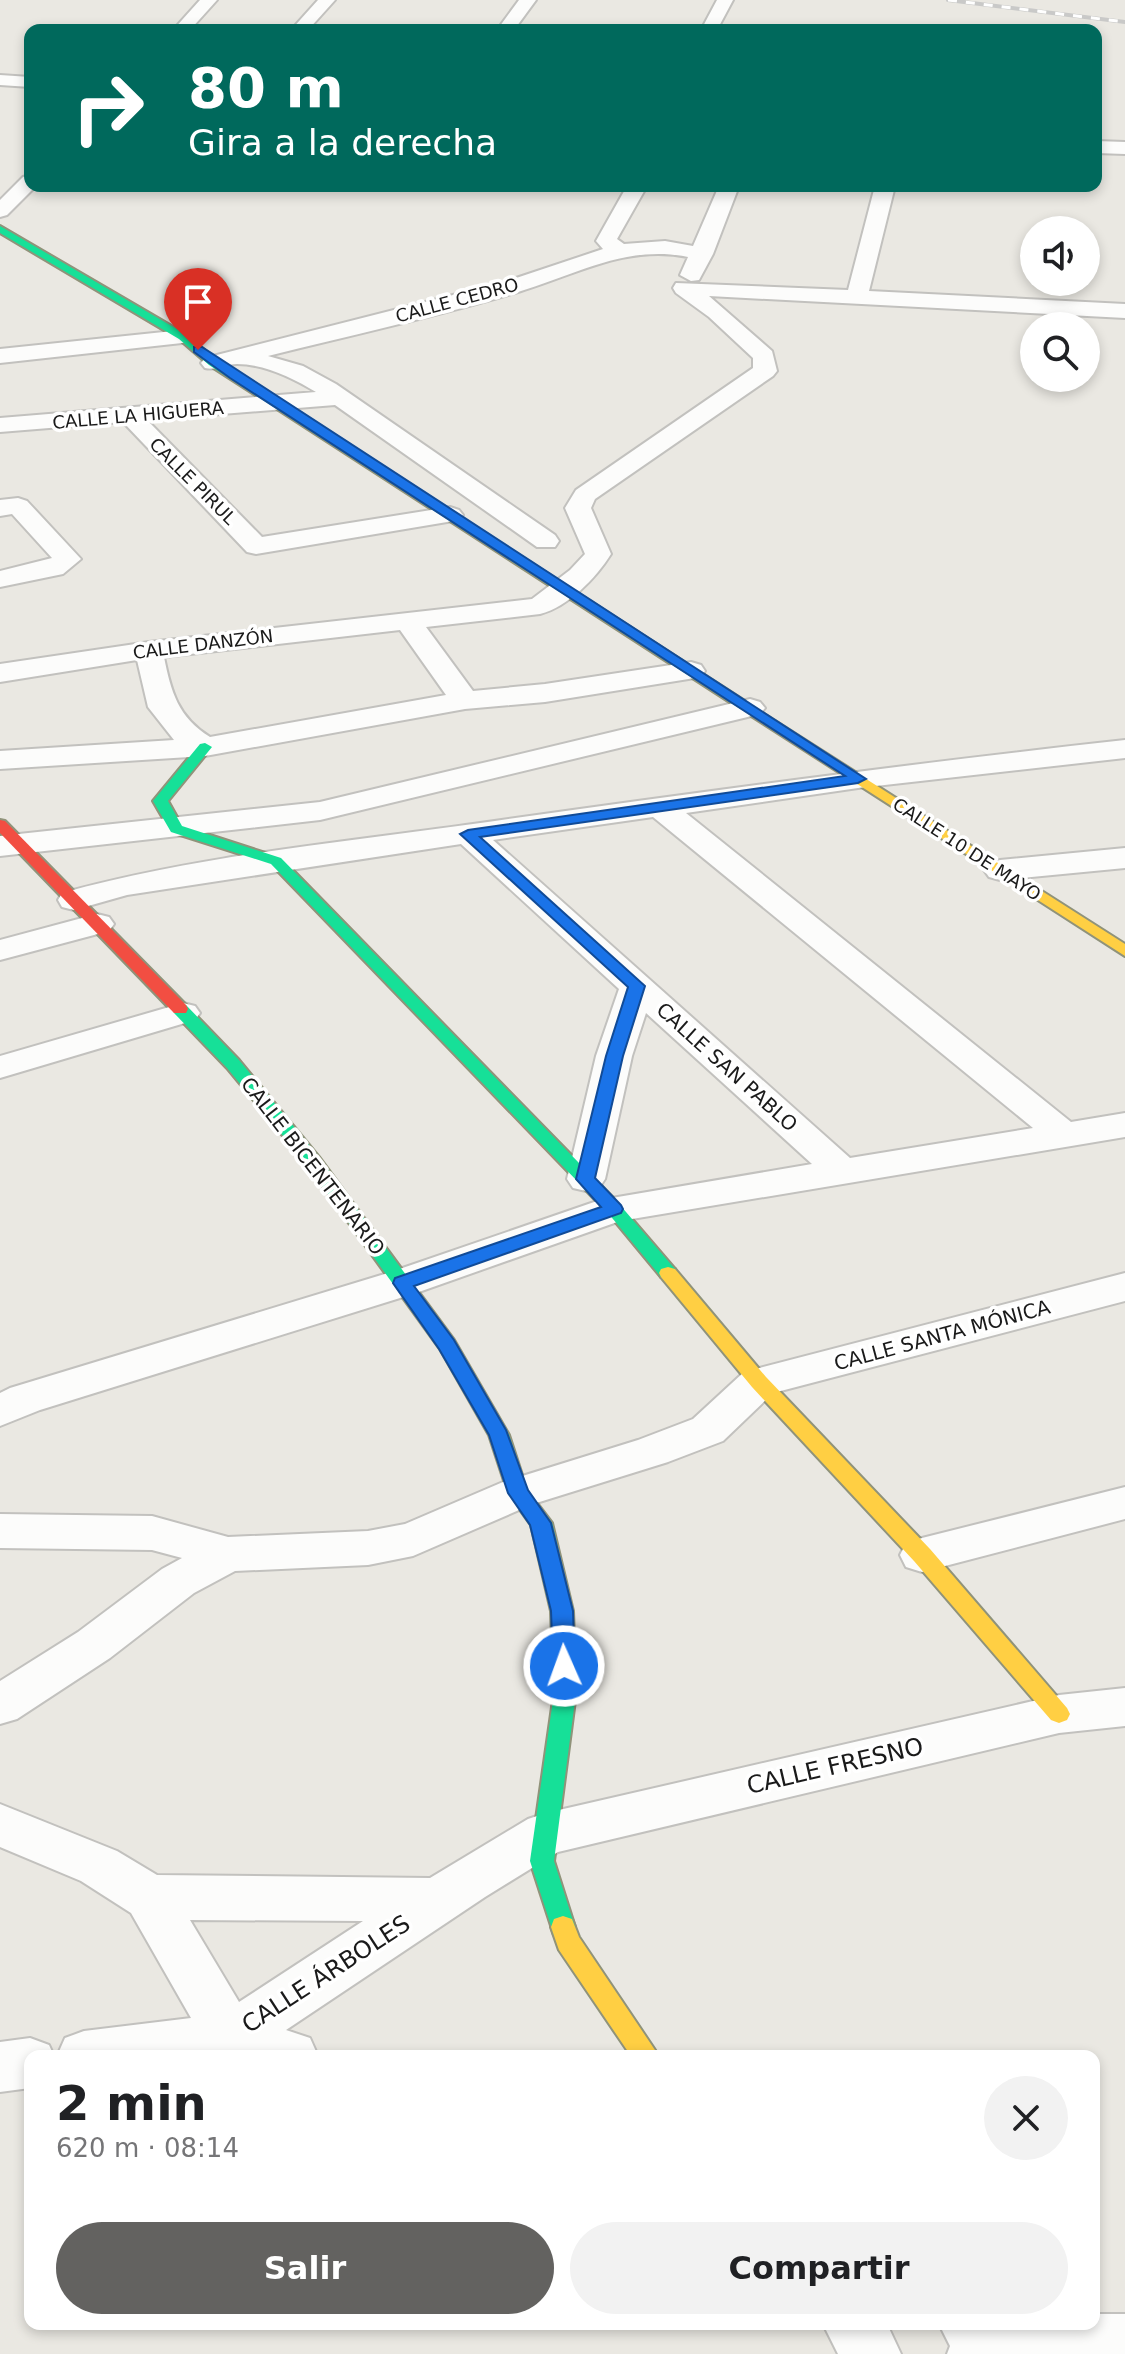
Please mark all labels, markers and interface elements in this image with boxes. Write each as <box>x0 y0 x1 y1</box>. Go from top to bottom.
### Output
text: 80 m <box>188 55 344 120</box>
icon: right <box>56 56 160 160</box>
text: Gira a la derecha <box>188 122 497 163</box>
map controls <box>1020 216 1100 392</box>
button: sound <box>1020 216 1100 296</box>
pin <box>164 268 232 350</box>
street label: CALLE CEDRO <box>393 273 521 327</box>
icon: arrive <box>176 280 220 324</box>
button: search <box>1020 312 1100 392</box>
street label: CALLE LA HIGUERA <box>51 397 225 433</box>
street label: CALLE PIRUL <box>145 433 241 529</box>
street label: CALLE DANZÓN <box>132 625 274 663</box>
street label: CALLE 10 DE MAYO <box>889 793 1045 905</box>
street label: CALLE SAN PABLO <box>652 997 802 1137</box>
street label: CALLE BICENTENARIO <box>236 1072 390 1260</box>
street label: CALLE SANTA MÓNICA <box>831 1294 1053 1375</box>
position arrow <box>522 1624 606 1708</box>
street label: CALLE FRESNO <box>744 1732 926 1800</box>
street label: CALLE ÁRBOLES <box>236 1908 415 2039</box>
text: 2 min <box>56 2075 207 2131</box>
button: close <box>984 2076 1068 2160</box>
text: 620 m · 08:14 <box>56 2133 239 2163</box>
button: Salir <box>56 2222 554 2314</box>
button: Compartir <box>570 2222 1068 2314</box>

